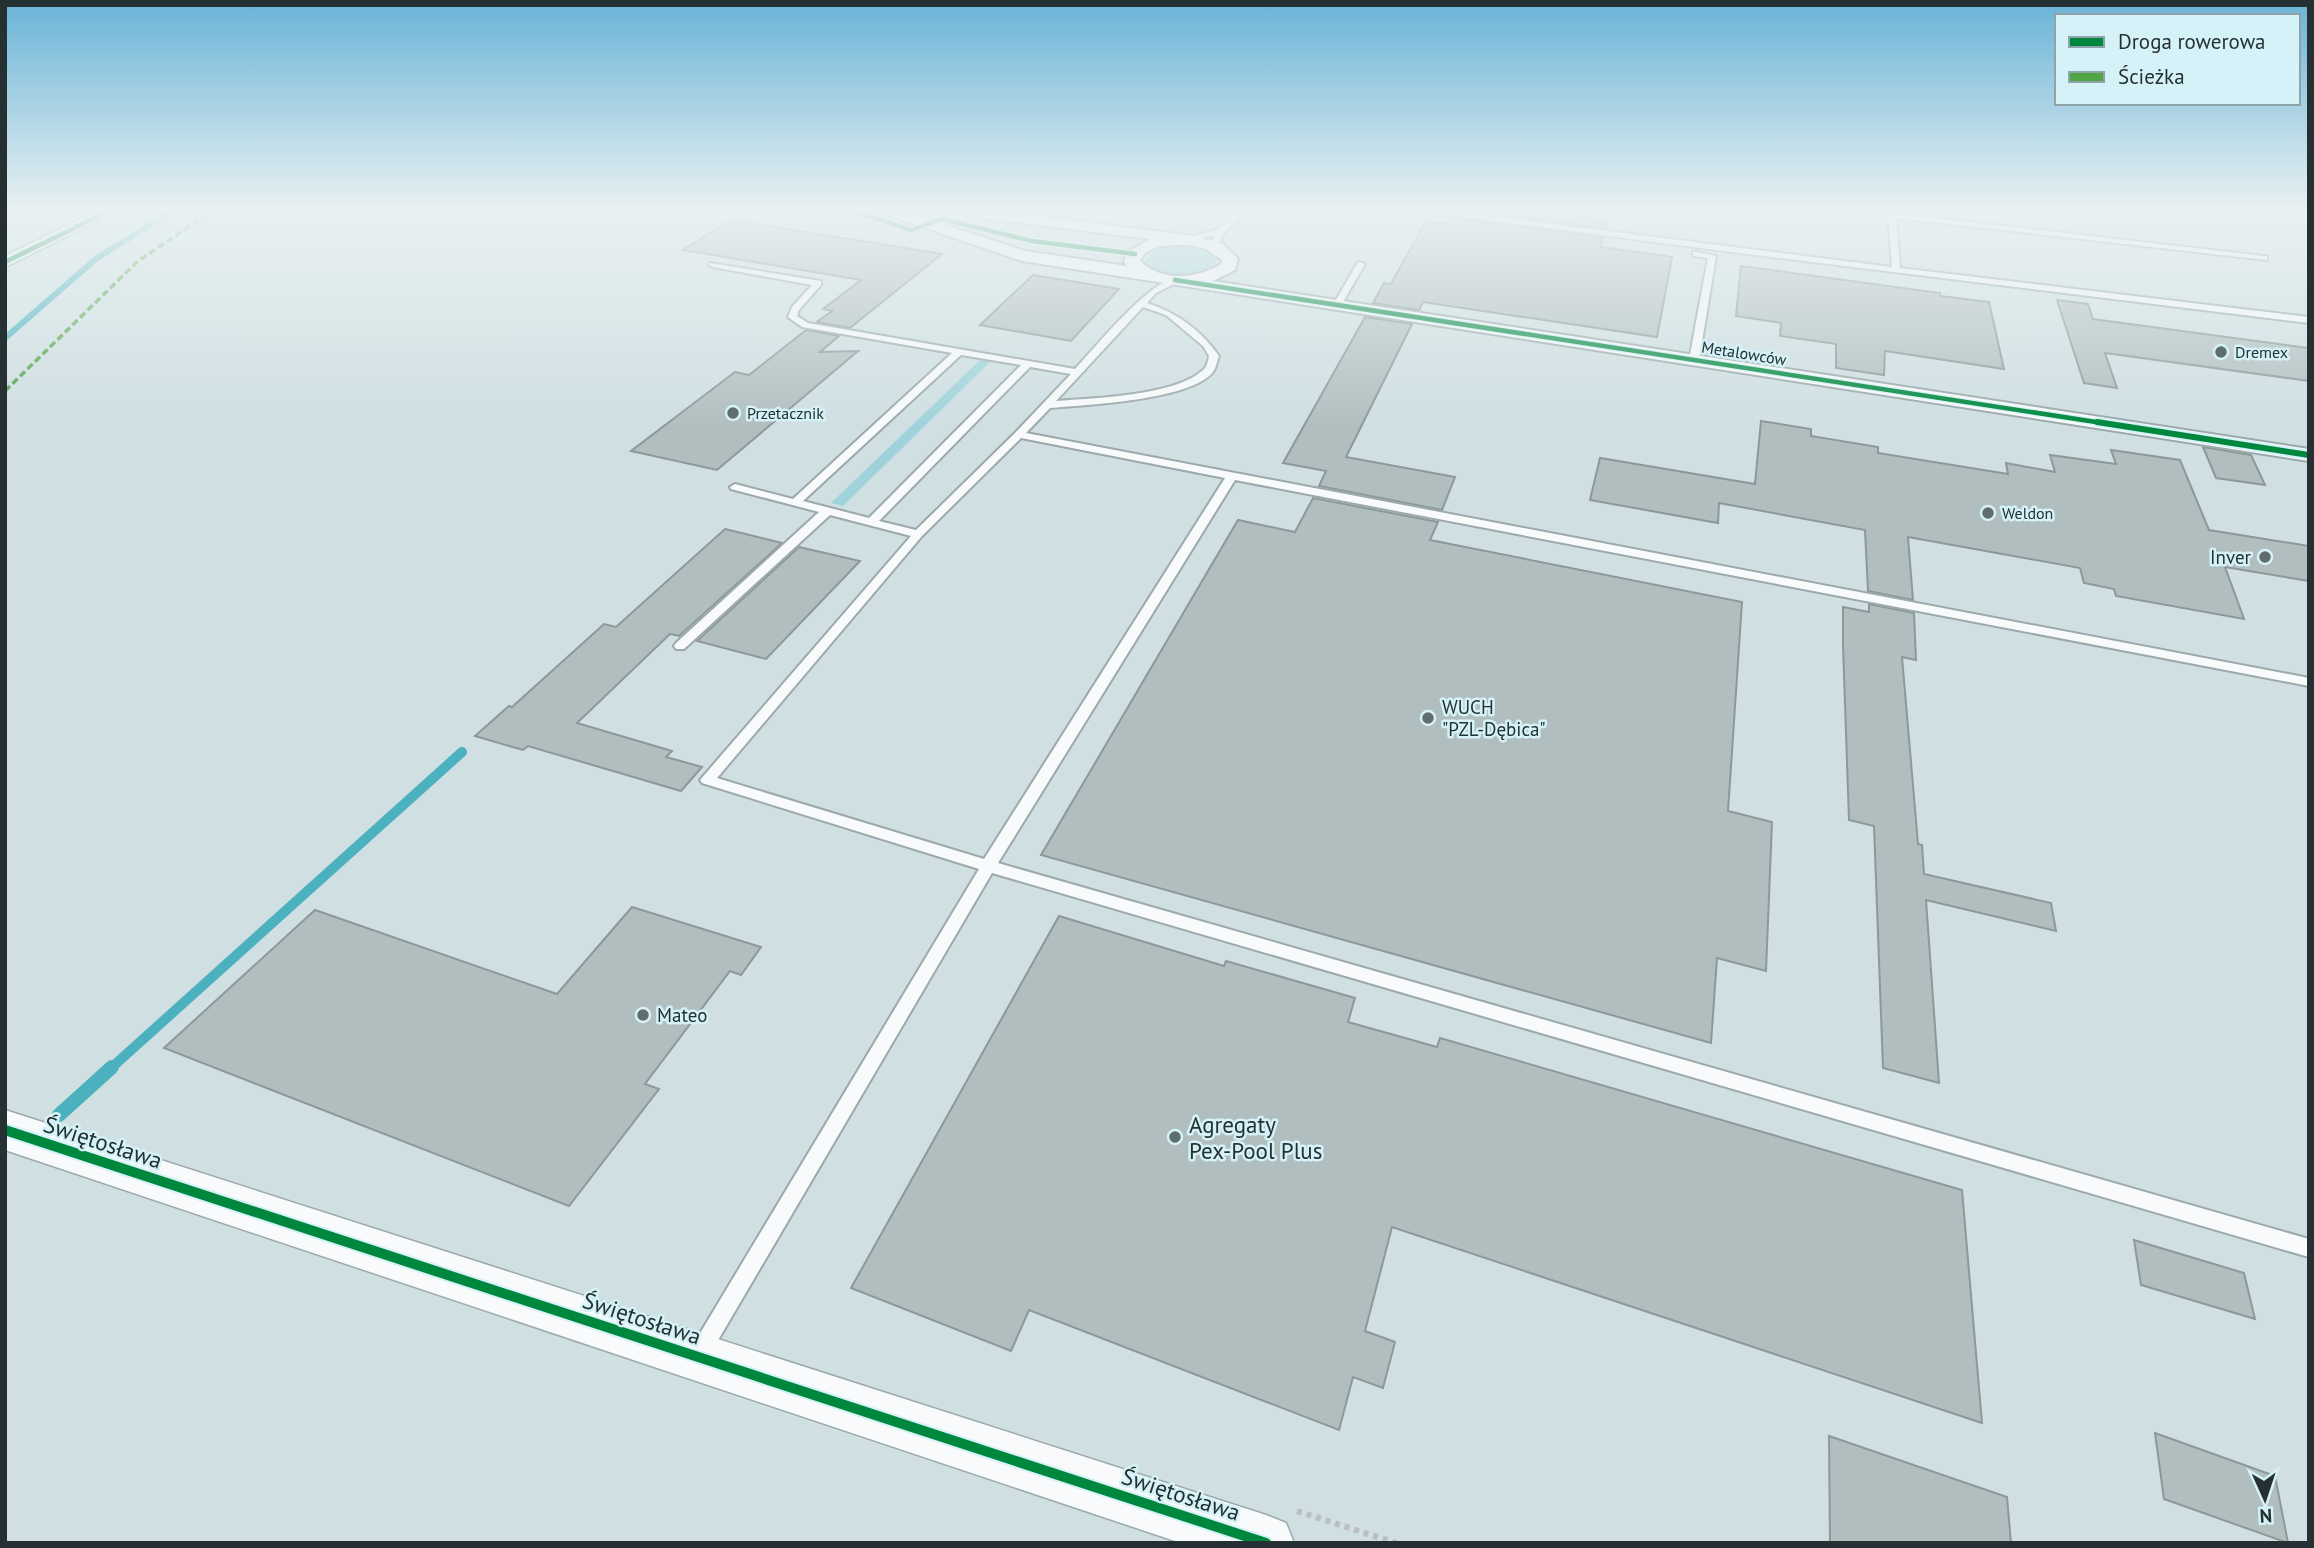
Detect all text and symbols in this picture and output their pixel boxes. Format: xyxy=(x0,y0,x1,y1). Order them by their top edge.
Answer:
legend xyxy=(2055,14,2300,105)
text: Droga rowerowa xyxy=(2118,28,2265,55)
text: Ścieżka xyxy=(2118,63,2185,90)
street label: Metalowców xyxy=(1700,336,1788,370)
place label: Dremex xyxy=(2235,342,2288,362)
marker: Dremex xyxy=(2213,344,2229,360)
place label: Przetacznik xyxy=(747,403,824,423)
marker: Przetacznik xyxy=(725,405,741,421)
place label: Weldon xyxy=(2002,503,2053,523)
marker: Weldon xyxy=(1980,505,1996,521)
place label: Inver xyxy=(2210,545,2252,569)
marker: Inver xyxy=(2257,549,2273,565)
place label: WUCH "PZL-Dębica" xyxy=(1442,695,1546,741)
marker: WUCH "PZL-Dębica" xyxy=(1420,710,1436,726)
place label: Mateo xyxy=(657,1003,707,1027)
marker: Mateo xyxy=(635,1007,651,1023)
street label: Świętosława xyxy=(40,1109,166,1175)
place label: Agregaty Pex-Pool Plus xyxy=(1189,1110,1322,1165)
marker: Agregaty Pex-Pool Plus xyxy=(1167,1129,1183,1145)
street label: Świętosława xyxy=(579,1285,705,1351)
street label: Świętosława xyxy=(1118,1461,1244,1527)
north arrow xyxy=(2230,1464,2300,1534)
text: N xyxy=(2259,1504,2273,1528)

